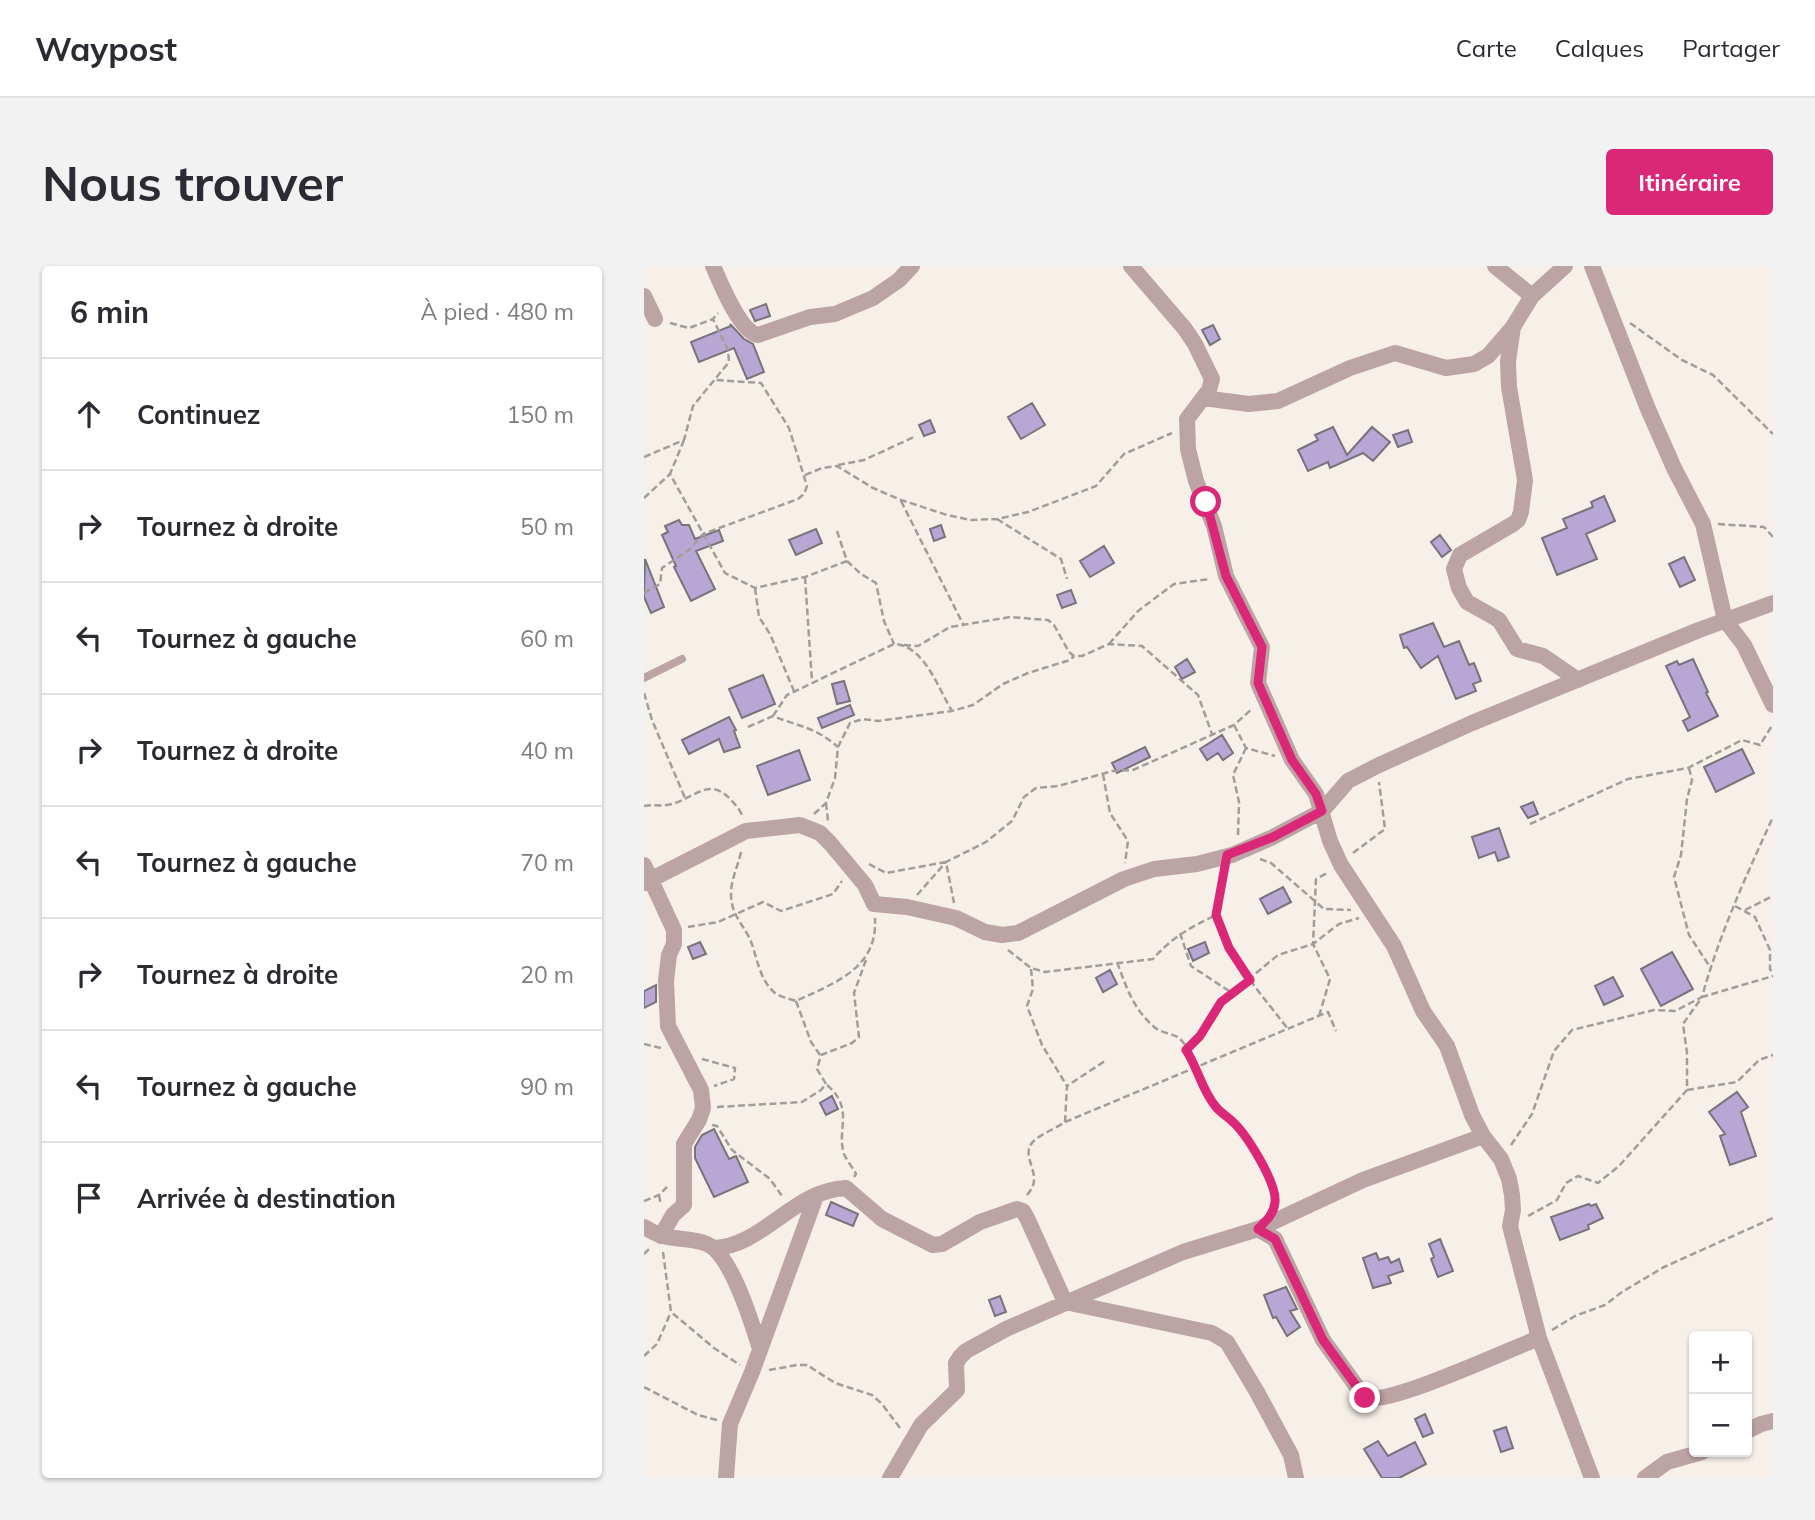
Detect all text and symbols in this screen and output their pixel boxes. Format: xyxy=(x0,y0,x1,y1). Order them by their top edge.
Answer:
text: Waypost xyxy=(35,28,177,69)
text: Carte xyxy=(1456,33,1517,63)
text: Calques xyxy=(1555,33,1644,63)
text: Partager xyxy=(1682,33,1780,63)
button: Itinéraire xyxy=(1606,149,1773,215)
text: Nous trouver xyxy=(42,152,343,213)
text: 6 min xyxy=(70,293,149,331)
text: À pied · 480 m xyxy=(421,297,574,326)
icon: ahead xyxy=(70,395,108,433)
text: Continuez xyxy=(137,398,261,431)
text: 150 m xyxy=(506,400,574,429)
route start xyxy=(1190,486,1221,517)
icon: right xyxy=(70,507,108,545)
text: Tournez à droite xyxy=(137,510,338,543)
text: 50 m xyxy=(520,512,574,541)
icon: left xyxy=(70,619,108,657)
text: Tournez à gauche xyxy=(137,622,357,655)
text: 60 m xyxy=(520,624,574,653)
icon: right xyxy=(70,731,108,769)
text: Tournez à droite xyxy=(137,734,338,767)
text: 40 m xyxy=(520,736,574,765)
icon: left xyxy=(70,843,108,881)
text: Tournez à gauche xyxy=(137,846,357,879)
text: 70 m xyxy=(520,848,574,877)
icon: right xyxy=(70,955,108,993)
text: Tournez à droite xyxy=(137,958,338,991)
text: 20 m xyxy=(520,960,574,989)
icon: left xyxy=(70,1067,108,1105)
text: Tournez à gauche xyxy=(137,1070,357,1103)
text: 90 m xyxy=(520,1072,574,1101)
icon: arrive xyxy=(70,1179,108,1217)
text: Arrivée à destination xyxy=(137,1182,396,1215)
map controls xyxy=(1689,1331,1752,1457)
button: + xyxy=(1689,1331,1752,1394)
route end xyxy=(1349,1382,1380,1413)
button: − xyxy=(1689,1394,1752,1457)

